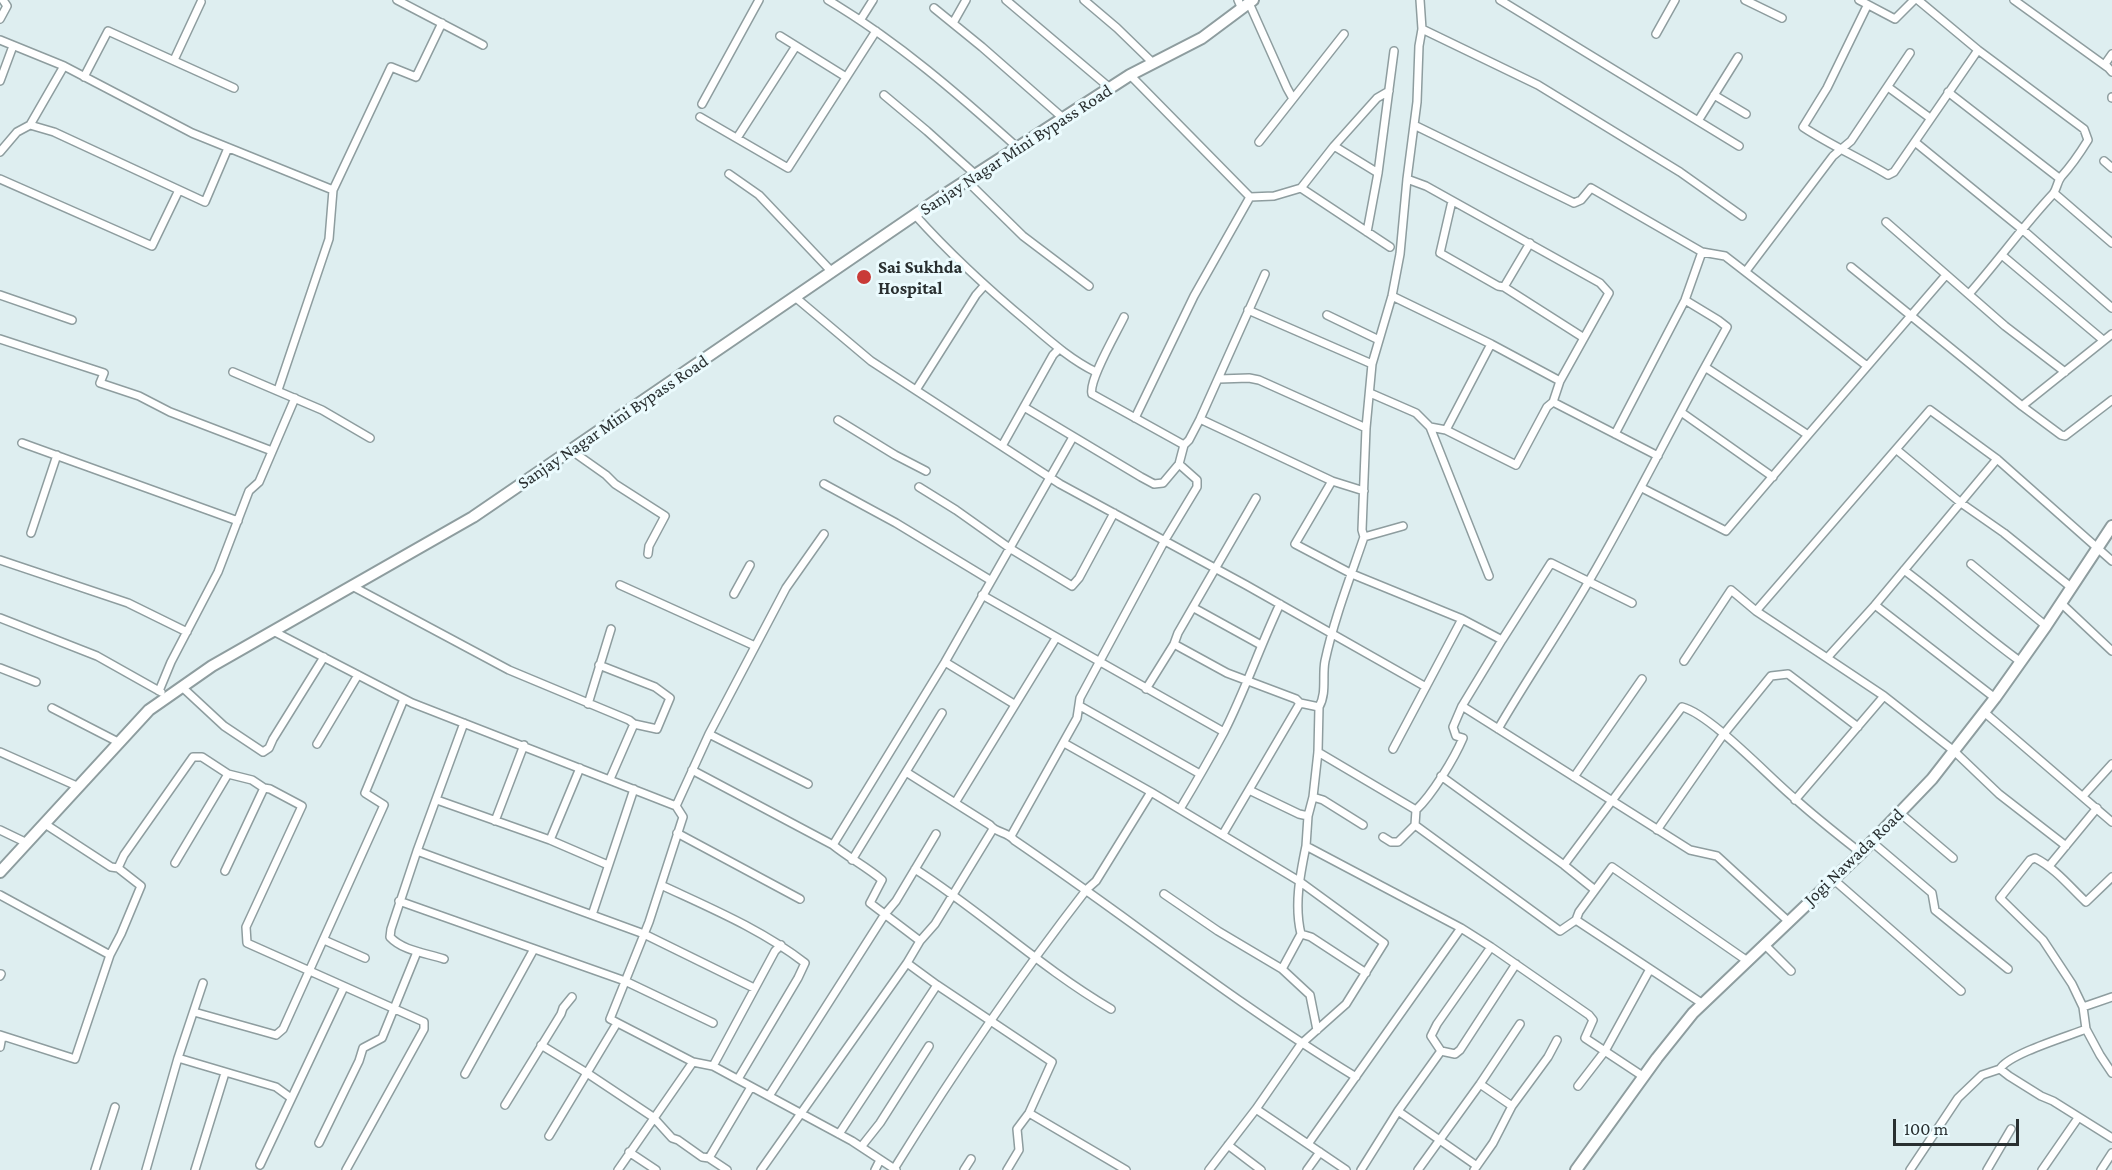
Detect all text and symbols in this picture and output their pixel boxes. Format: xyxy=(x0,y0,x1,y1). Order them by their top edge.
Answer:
street label: Sanjay Nagar Mini Bypass Road xyxy=(916,80,1116,220)
place label: Sai Sukhda Hospital xyxy=(878,256,962,298)
marker: Sai Sukhda Hospital xyxy=(855,268,873,286)
street label: Sanjay Nagar Mini Bypass Road xyxy=(514,350,712,494)
street label: Jogi Nawada Road xyxy=(1800,804,1908,910)
scale bar xyxy=(1896,1107,2022,1145)
text: 100 m xyxy=(1904,1119,1948,1139)

